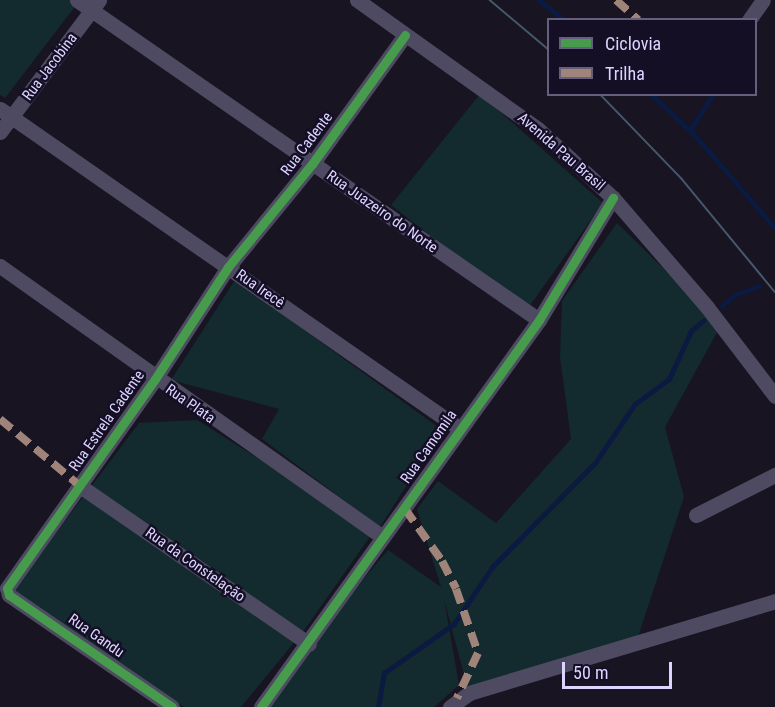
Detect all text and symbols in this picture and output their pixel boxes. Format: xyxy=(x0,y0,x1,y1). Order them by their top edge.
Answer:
legend xyxy=(547,18,757,96)
street label: Rua Jacobina xyxy=(19,30,81,104)
text: Ciclovia xyxy=(605,33,661,54)
text: Trilha xyxy=(605,63,645,84)
street label: Rua Cadente xyxy=(277,109,337,179)
street label: Avenida Pau Brasil xyxy=(514,109,608,195)
street label: Rua Juazeiro do Norte xyxy=(323,167,441,257)
street label: Rua Irecê xyxy=(232,266,288,312)
street label: Rua Estrela Cadente xyxy=(65,367,149,475)
street label: Rua Plata xyxy=(162,380,218,428)
street label: Rua Camomila xyxy=(397,407,461,487)
street label: Rua da Constelação xyxy=(142,524,248,606)
street label: Rua Gandu xyxy=(65,610,127,662)
scale bar xyxy=(565,650,674,688)
text: 50 m xyxy=(573,662,608,683)

